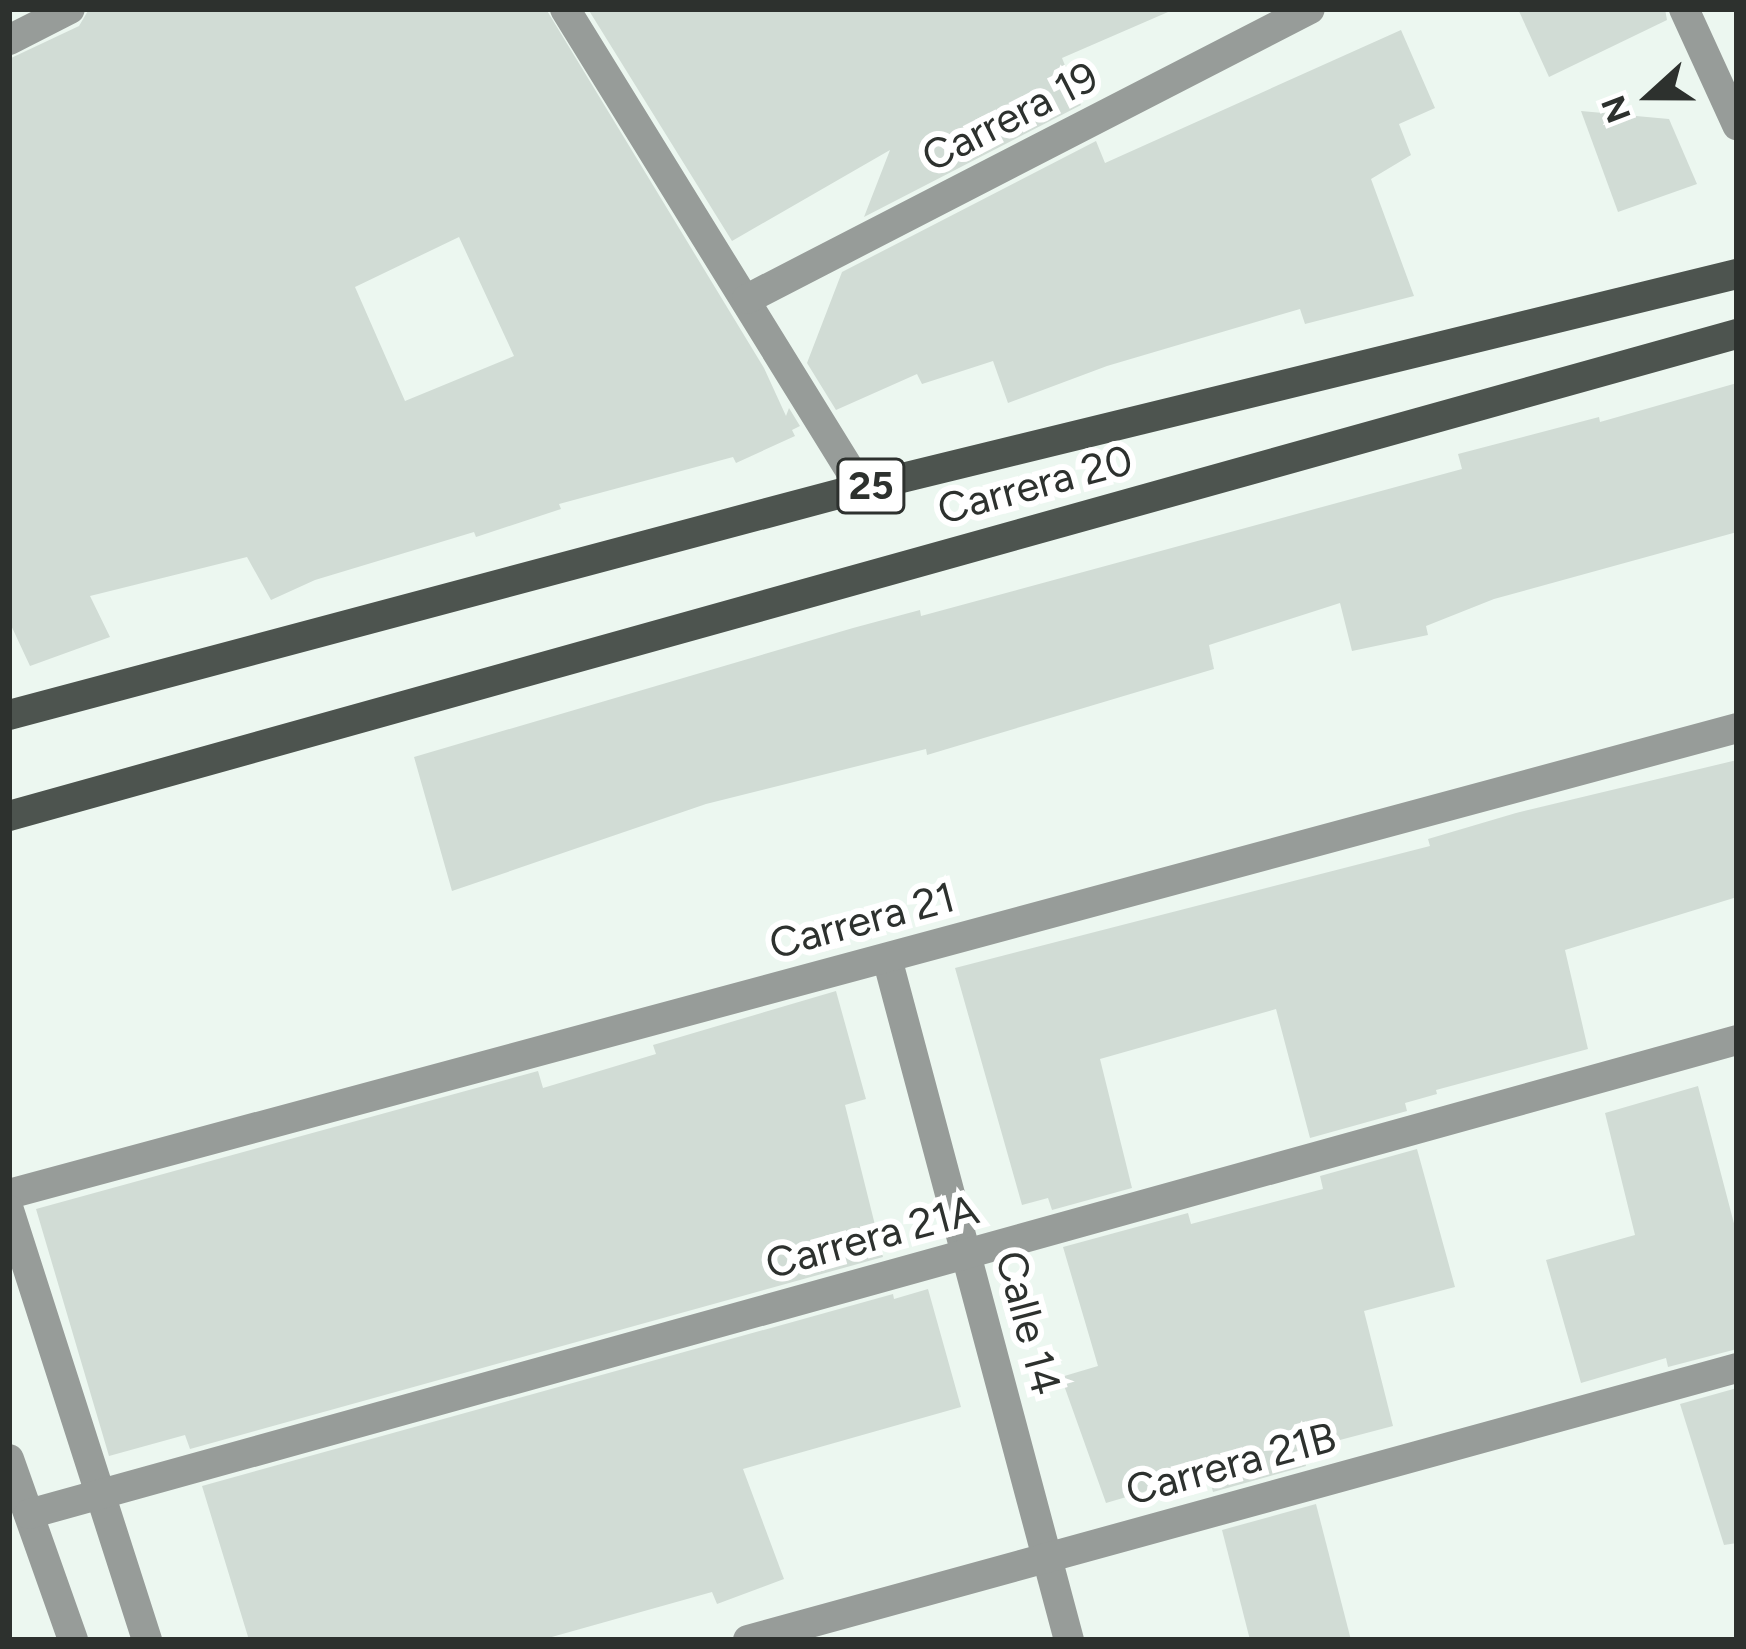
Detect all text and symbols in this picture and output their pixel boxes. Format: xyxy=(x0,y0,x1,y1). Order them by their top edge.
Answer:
north arrow xyxy=(1590,36,1710,156)
street label: Carrera 19 xyxy=(914,51,1106,183)
text: N xyxy=(1593,90,1639,128)
street label: Carrera 20 xyxy=(932,435,1138,535)
road number: 25 xyxy=(835,453,907,519)
street label: Carrera 21 xyxy=(764,872,960,970)
street label: Carrera 21A xyxy=(760,1184,984,1290)
street label: Calle 14 xyxy=(985,1246,1071,1400)
street label: Carrera 21B xyxy=(1120,1412,1342,1516)

